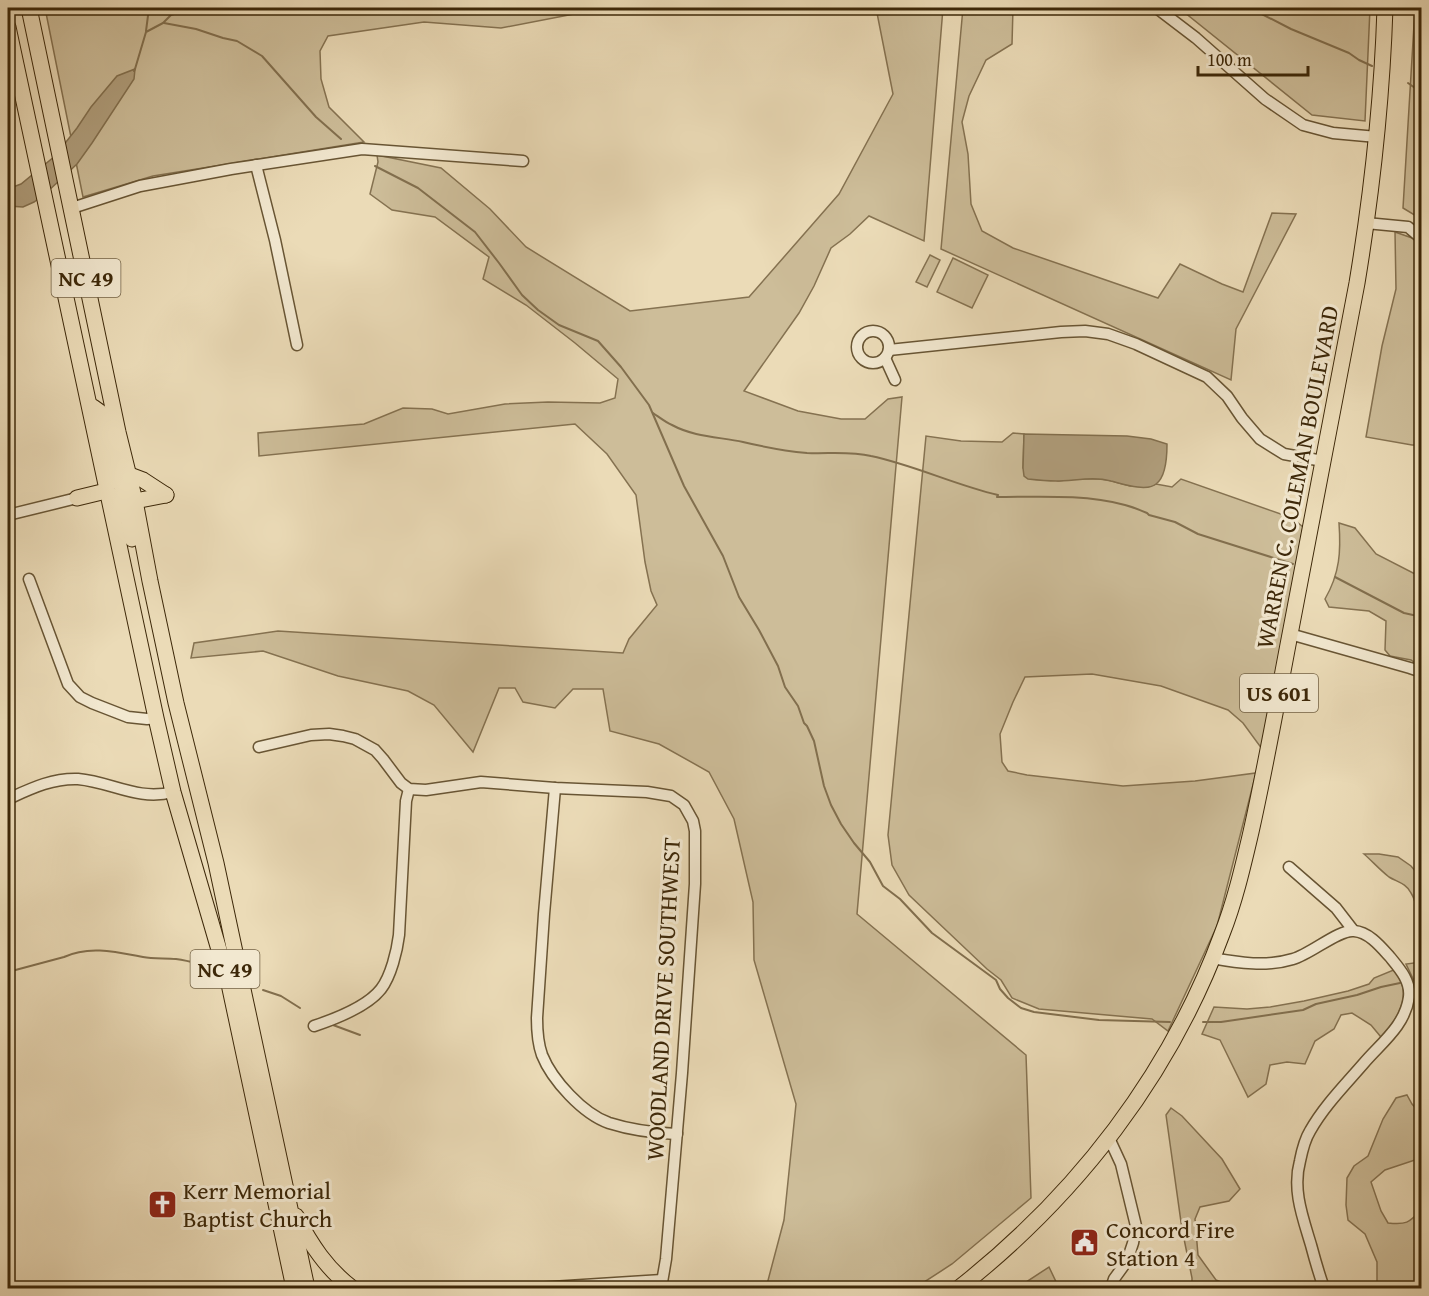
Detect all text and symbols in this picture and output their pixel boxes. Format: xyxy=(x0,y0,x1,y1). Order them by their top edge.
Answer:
scale bar xyxy=(1198,39,1308,77)
text: 100 m xyxy=(1207,46,1252,73)
road number: NC 49 xyxy=(52,259,121,297)
street label: WARREN C. COLEMAN BOULEVARD xyxy=(1247,302,1347,652)
road number: US 601 xyxy=(1240,674,1318,712)
street label: WOODLAND DRIVE SOUTHWEST xyxy=(637,837,689,1161)
road number: NC 49 xyxy=(190,950,260,988)
place label: Kerr Memorial Baptist Church xyxy=(183,1173,333,1236)
church icon: Kerr Memorial Baptist Church xyxy=(146,1188,178,1220)
place label: Concord Fire Station 4 xyxy=(1106,1212,1235,1275)
public building icon: Concord Fire Station 4 xyxy=(1069,1227,1101,1259)

